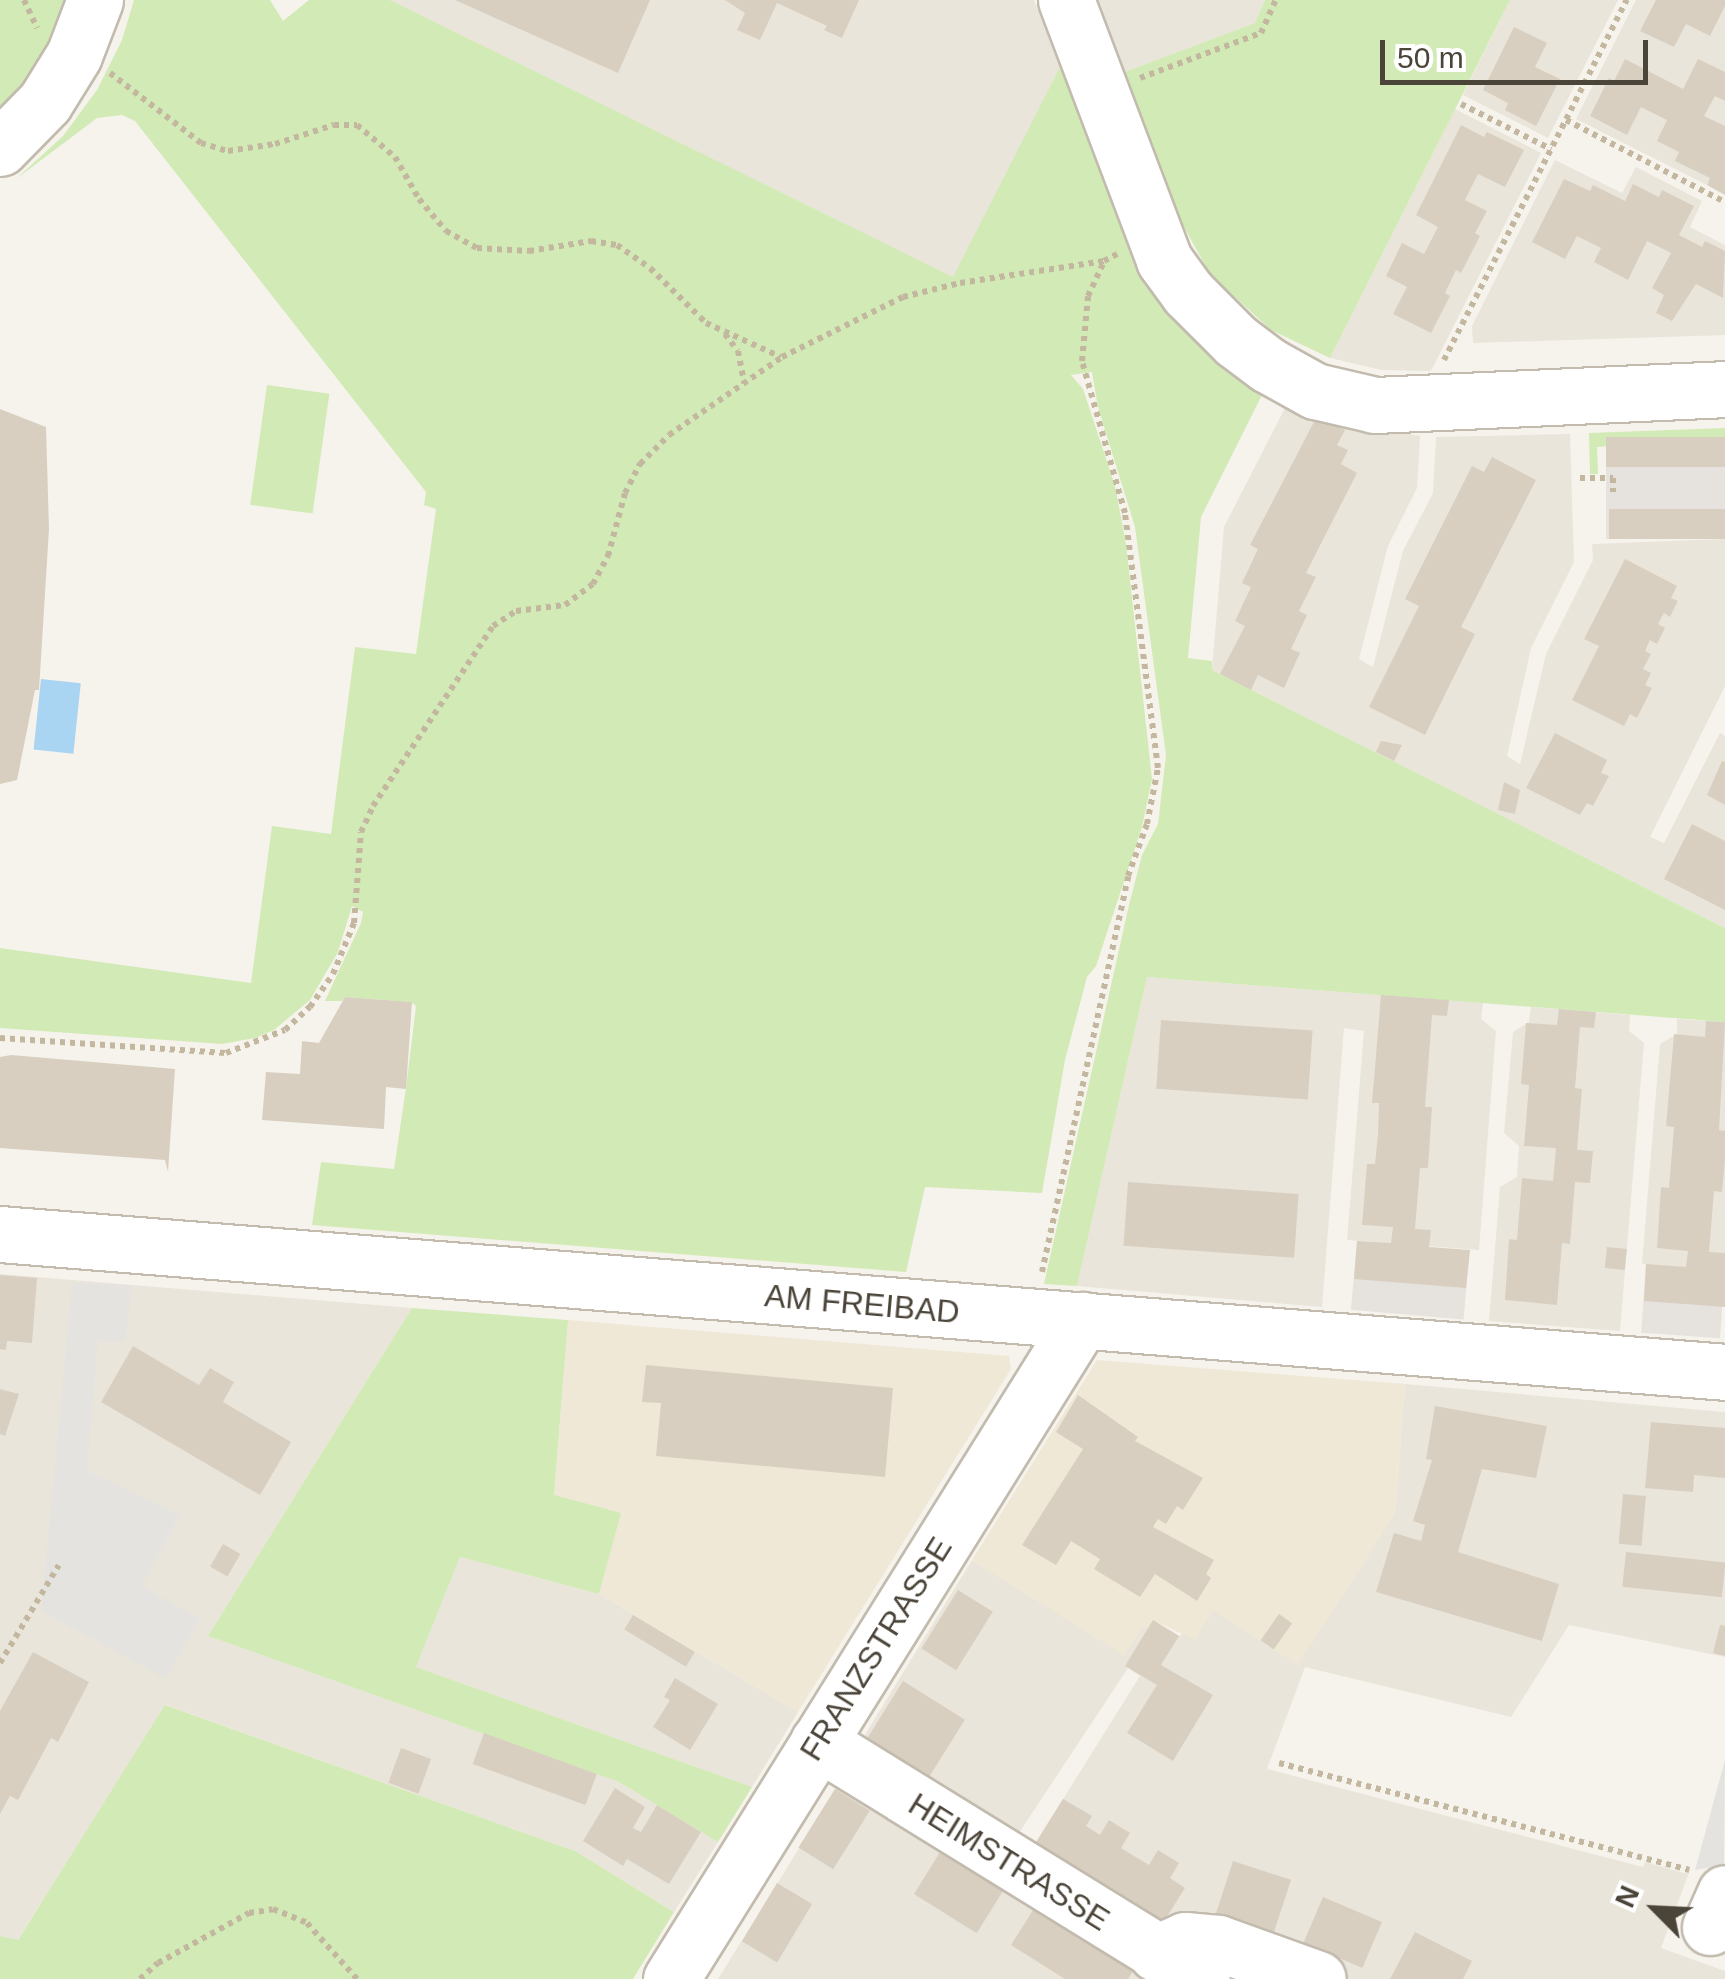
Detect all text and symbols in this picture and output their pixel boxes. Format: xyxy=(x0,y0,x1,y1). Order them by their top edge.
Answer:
scale bar xyxy=(1385,20,1652,82)
text: 50 m xyxy=(1397,41,1464,74)
street label: AM FREIBAD xyxy=(763,1276,961,1332)
street label: FRANZSTRASSE xyxy=(792,1530,960,1768)
street label: HEIMSTRASSE xyxy=(902,1785,1116,1939)
north arrow xyxy=(1605,1859,1705,1959)
text: N xyxy=(1609,1881,1645,1912)

